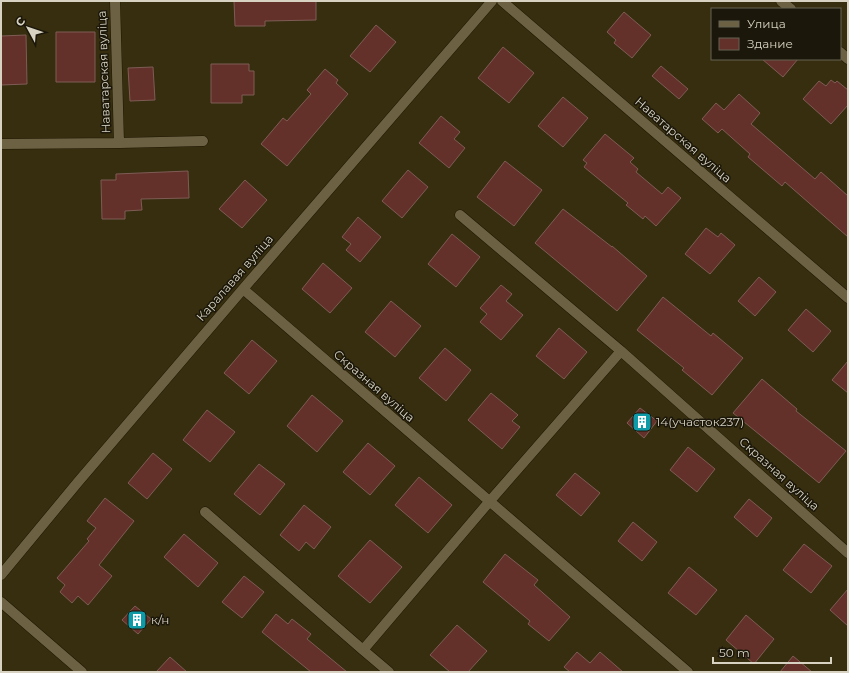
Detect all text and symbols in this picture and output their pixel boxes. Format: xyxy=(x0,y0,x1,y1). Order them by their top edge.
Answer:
north arrow xyxy=(8,8,48,48)
legend xyxy=(711,8,841,60)
street label: Наватарская вуліца xyxy=(94,10,113,134)
text: С xyxy=(12,14,28,29)
text: Улица xyxy=(747,16,786,31)
text: Здание xyxy=(747,36,793,51)
street label: Наватарская вуліца xyxy=(632,94,735,186)
street label: Каралавая вуліца xyxy=(193,231,276,324)
street label: Скразная вуліца xyxy=(331,346,418,425)
building icon: 14(участок237) xyxy=(631,411,653,433)
place label: 14(участок237) xyxy=(656,414,744,429)
street label: Скразная вуліца xyxy=(736,434,822,513)
building icon: к/н xyxy=(126,609,148,631)
place label: к/н xyxy=(151,612,169,627)
scale bar xyxy=(713,639,831,665)
text: 50 m xyxy=(719,645,750,660)

